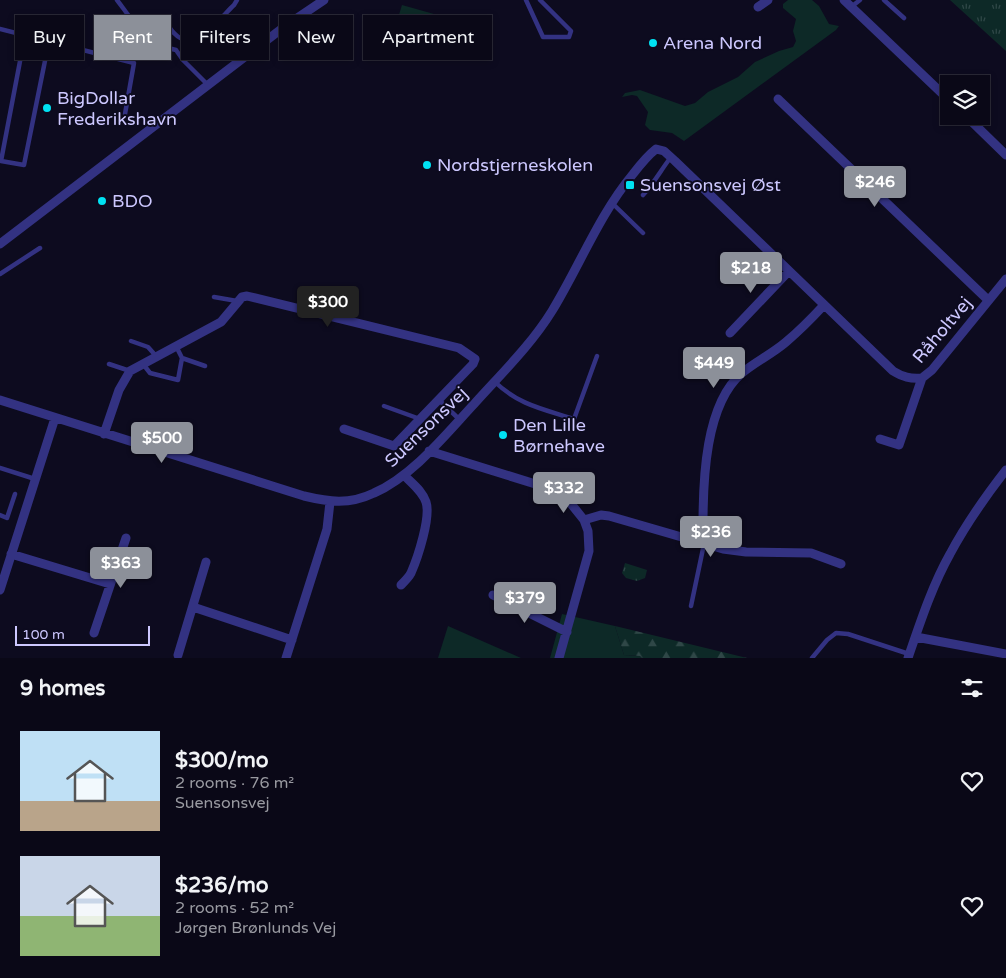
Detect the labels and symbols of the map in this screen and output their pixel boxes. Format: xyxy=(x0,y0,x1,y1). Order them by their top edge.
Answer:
place label: Arena Nord xyxy=(663,32,762,54)
marker: Arena Nord xyxy=(647,37,659,49)
place label: BigDollar Frederikshavn xyxy=(57,87,177,130)
marker: BigDollar Frederikshavn xyxy=(41,102,53,114)
place label: Nordstjerneskolen xyxy=(437,154,593,176)
marker: Nordstjerneskolen xyxy=(421,159,433,171)
pin: $246 xyxy=(845,166,905,208)
place label: Suensonsvej Øst xyxy=(640,174,781,196)
marker: Suensonsvej Øst xyxy=(624,179,636,191)
place label: BDO xyxy=(112,190,153,212)
marker: BDO xyxy=(96,195,108,207)
pin: $218 xyxy=(721,252,781,294)
pin: $300 xyxy=(298,286,358,328)
street label: Råholtvej xyxy=(908,292,976,368)
pin: $449 xyxy=(684,346,744,389)
street label: Suensonsvej xyxy=(380,382,472,472)
place label: Den Lille Børnehave xyxy=(513,414,605,457)
pin: $500 xyxy=(132,422,192,464)
marker: Den Lille Børnehave xyxy=(497,429,509,441)
pin: $332 xyxy=(534,472,594,514)
pin: $236 xyxy=(681,516,741,558)
pin: $363 xyxy=(91,546,151,589)
pin: $379 xyxy=(495,582,555,624)
scale bar xyxy=(15,623,150,646)

